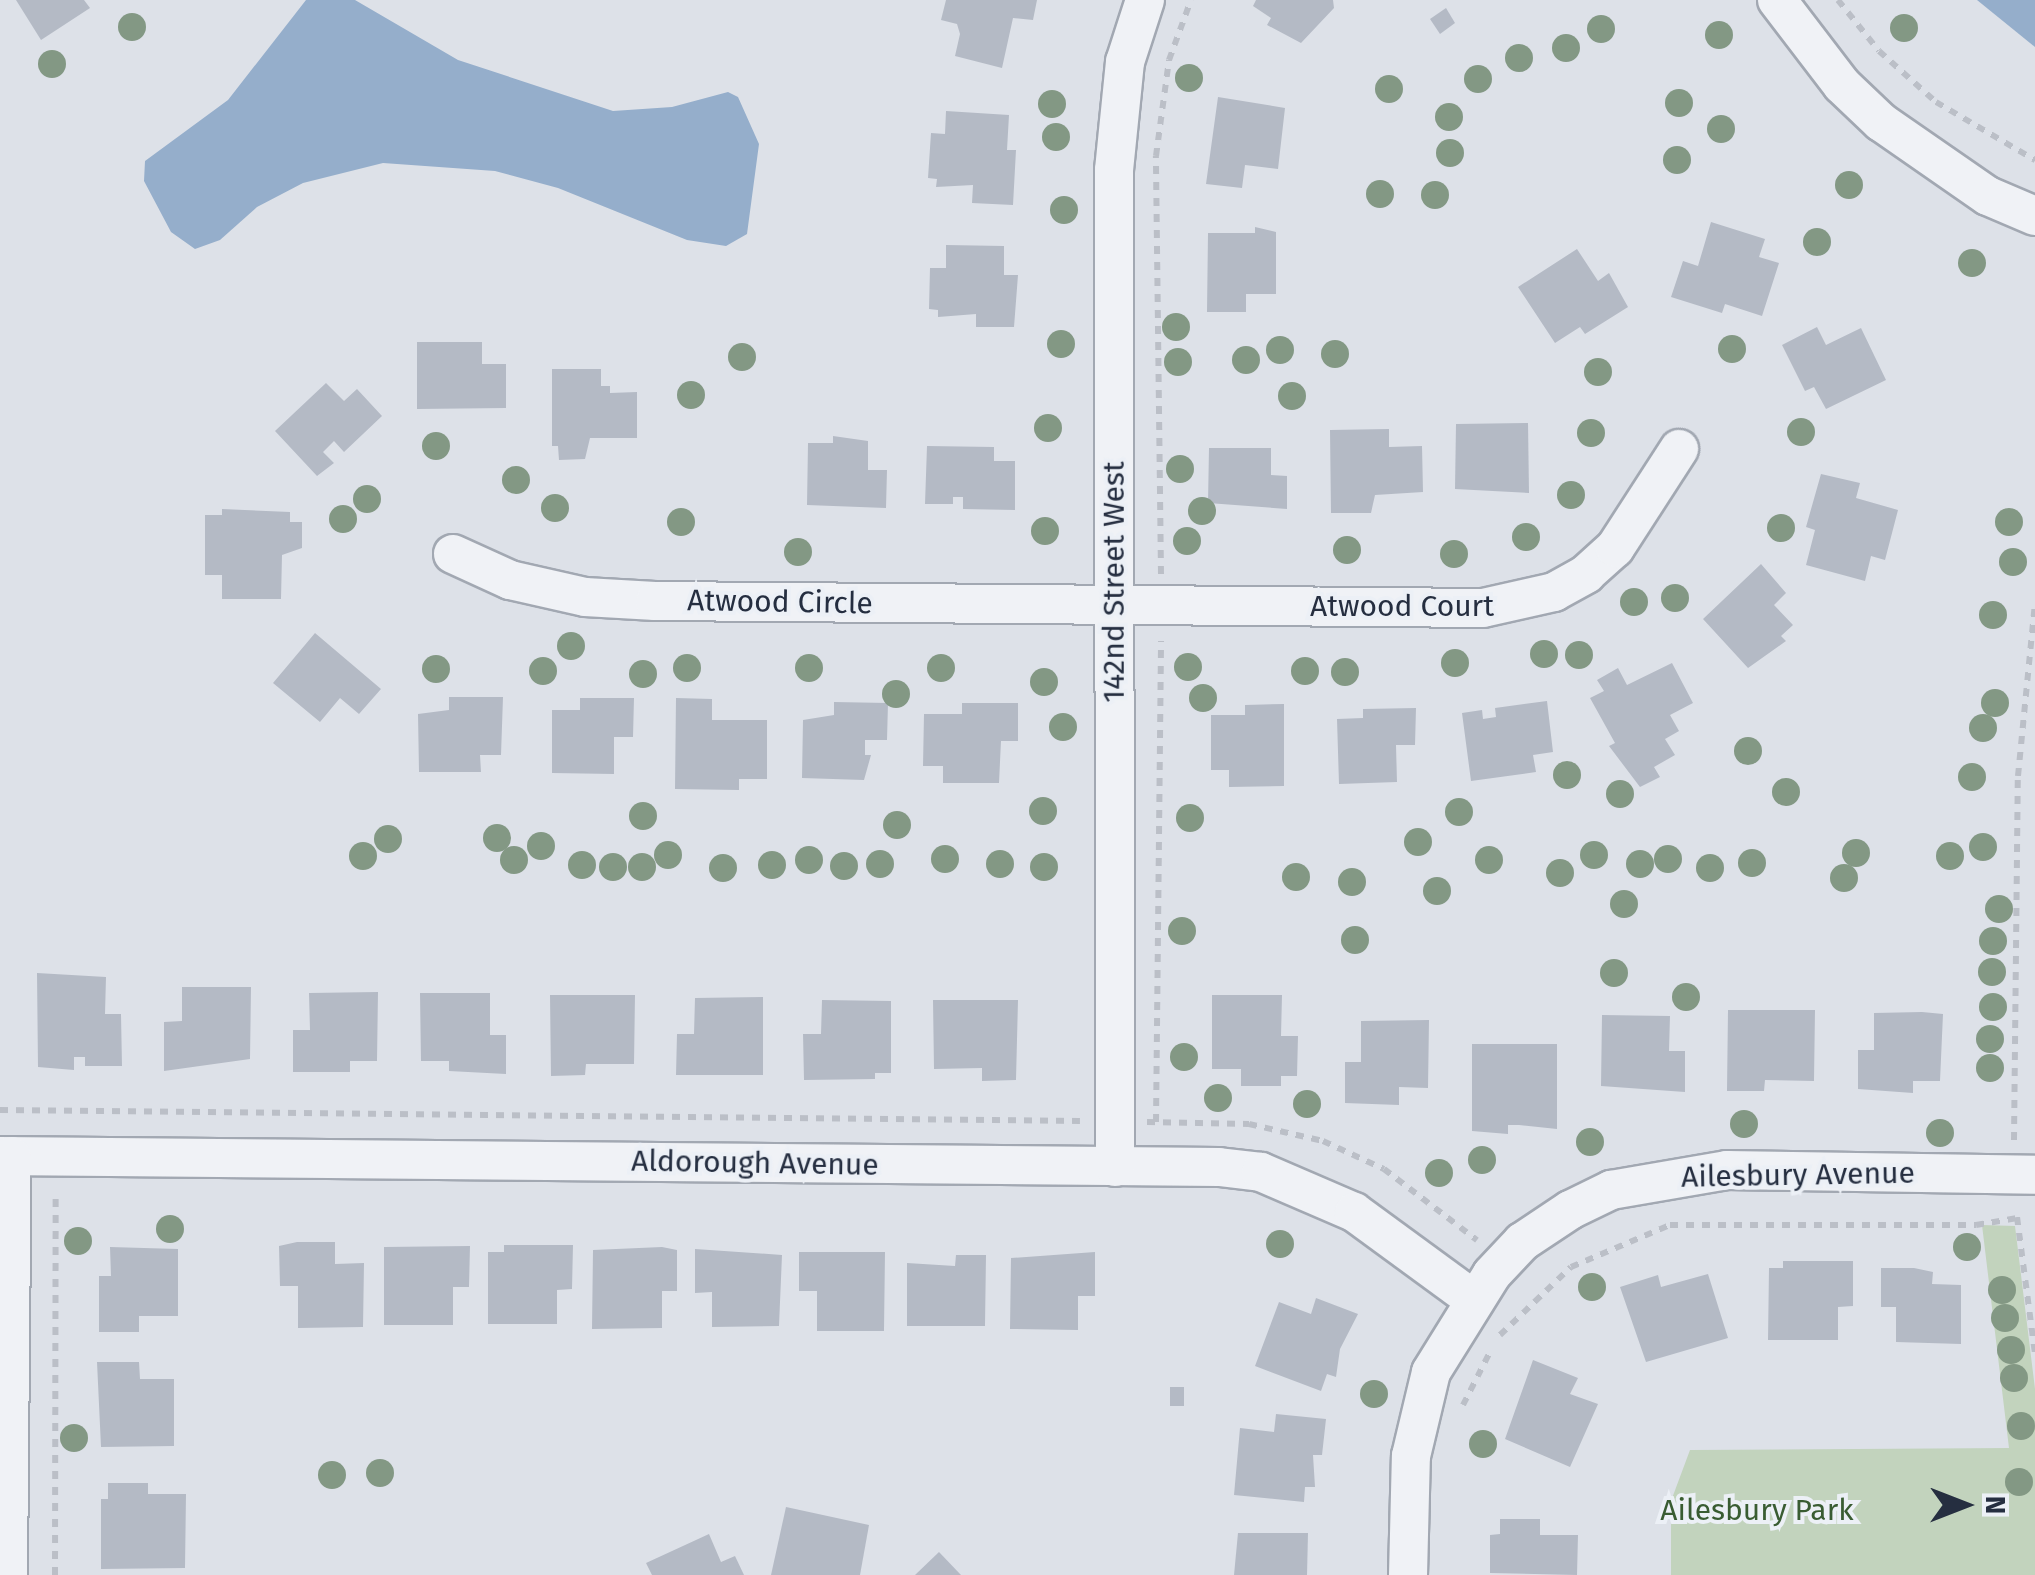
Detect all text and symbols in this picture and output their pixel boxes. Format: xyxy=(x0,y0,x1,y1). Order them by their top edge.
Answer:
street label: 142nd Street West xyxy=(1096,461,1132,703)
street label: Atwood Circle xyxy=(687,582,873,622)
street label: Atwood Court xyxy=(1310,588,1494,624)
street label: Aldorough Avenue xyxy=(631,1143,879,1183)
street label: Ailesbury Avenue xyxy=(1681,1155,1915,1195)
north arrow xyxy=(1915,1455,2015,1555)
park label: Ailesbury Park xyxy=(1660,1492,1854,1528)
text: N xyxy=(1979,1496,2012,1514)

